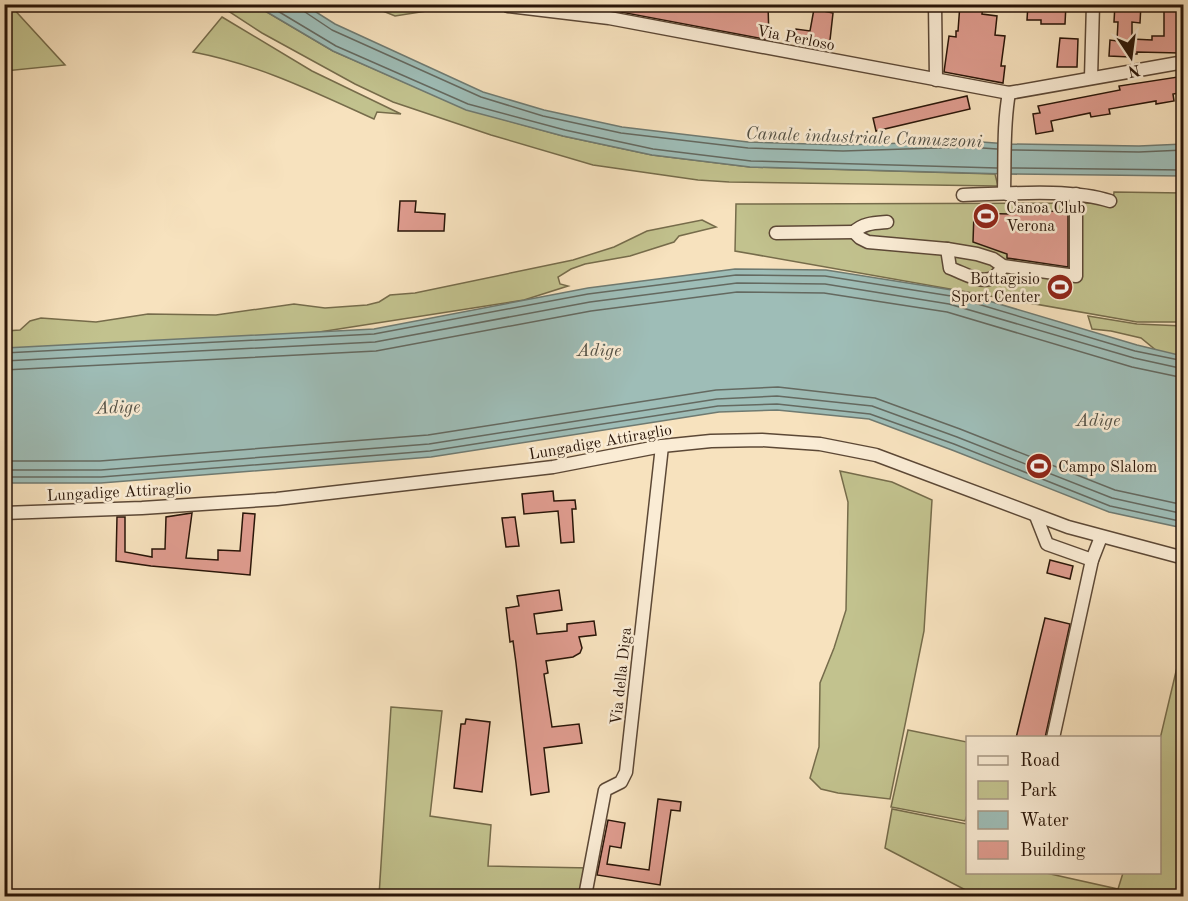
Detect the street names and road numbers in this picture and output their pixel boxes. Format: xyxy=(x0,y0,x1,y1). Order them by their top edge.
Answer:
street label: Via Perloso xyxy=(755,24,836,54)
street label: Lungadige Attiraglio xyxy=(528,422,673,463)
street label: Lungadige Attiraglio xyxy=(46,481,192,505)
street label: Via della Diga xyxy=(609,626,635,726)

